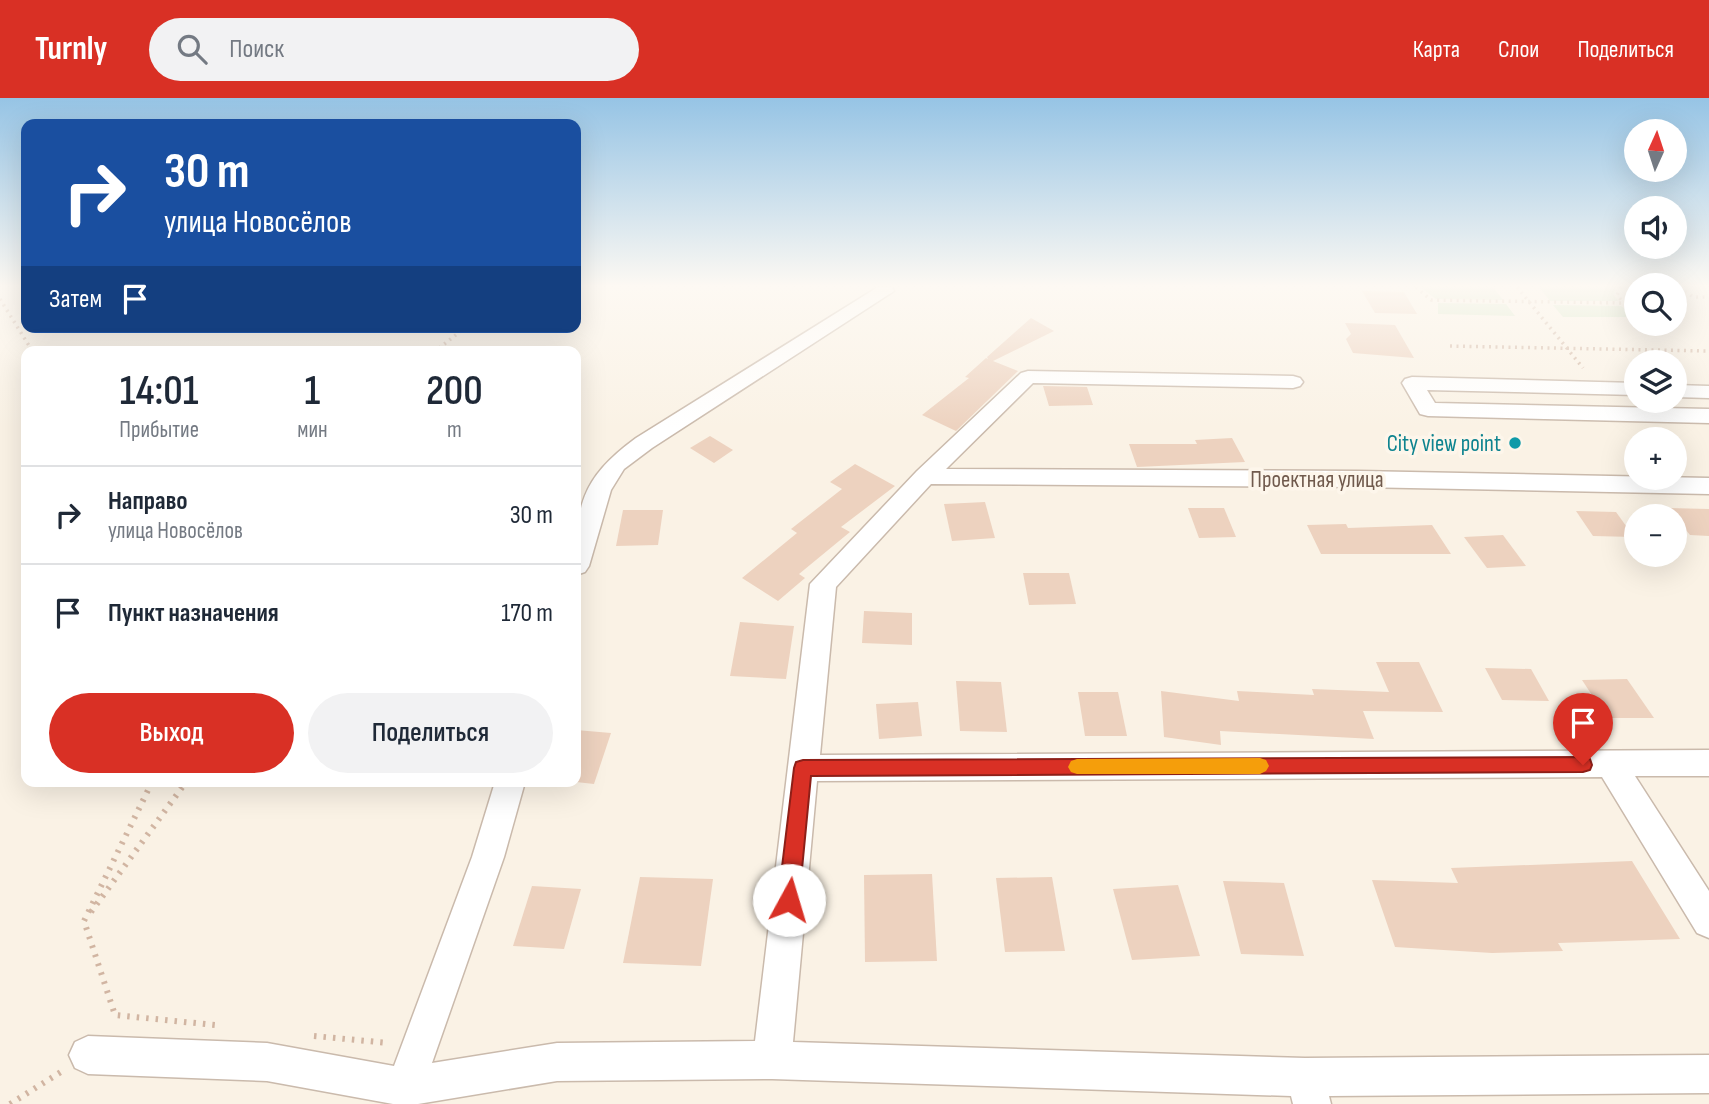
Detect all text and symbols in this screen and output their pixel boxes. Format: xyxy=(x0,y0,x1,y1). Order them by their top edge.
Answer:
search box xyxy=(149,18,639,81)
text: Turnly xyxy=(35,29,107,69)
icon: search xyxy=(173,30,211,68)
text: Поиск xyxy=(229,34,284,65)
text: Карта xyxy=(1413,35,1460,64)
text: Слои xyxy=(1498,35,1539,64)
text: Поделиться xyxy=(1577,35,1674,64)
north arrow xyxy=(1624,119,1687,182)
map controls xyxy=(1624,119,1687,567)
text: 30 m xyxy=(164,143,249,202)
icon: right xyxy=(49,147,140,238)
button: sound xyxy=(1624,196,1687,259)
text: улица Новосёлов xyxy=(164,203,351,242)
button: search xyxy=(1624,273,1687,336)
icon: arrive xyxy=(116,280,154,318)
text: Затем xyxy=(49,284,102,315)
button: layers xyxy=(1624,350,1687,413)
text: 14:01 xyxy=(120,366,198,417)
text: 1 xyxy=(305,366,320,417)
text: 200 xyxy=(426,366,483,417)
text: Прибытие xyxy=(119,416,199,444)
text: мин xyxy=(297,416,328,444)
text: m xyxy=(447,416,462,444)
button: + xyxy=(1624,427,1687,490)
place label: City view point xyxy=(1387,430,1501,458)
marker: City view point xyxy=(1507,435,1523,451)
street label: Проектная улица xyxy=(1250,466,1384,494)
text: Направо xyxy=(108,486,187,517)
icon: right xyxy=(49,496,87,534)
text: 30 m xyxy=(510,500,553,531)
button: − xyxy=(1624,504,1687,567)
text: улица Новосёлов xyxy=(108,517,243,545)
icon: arrive xyxy=(49,594,87,632)
text: Пункт назначения xyxy=(108,598,279,629)
text: 170 m xyxy=(501,598,553,629)
button: Выход xyxy=(49,693,294,773)
button: Поделиться xyxy=(308,693,553,773)
pin xyxy=(1553,693,1613,765)
icon: arrive xyxy=(1564,704,1602,742)
position arrow xyxy=(752,863,826,937)

